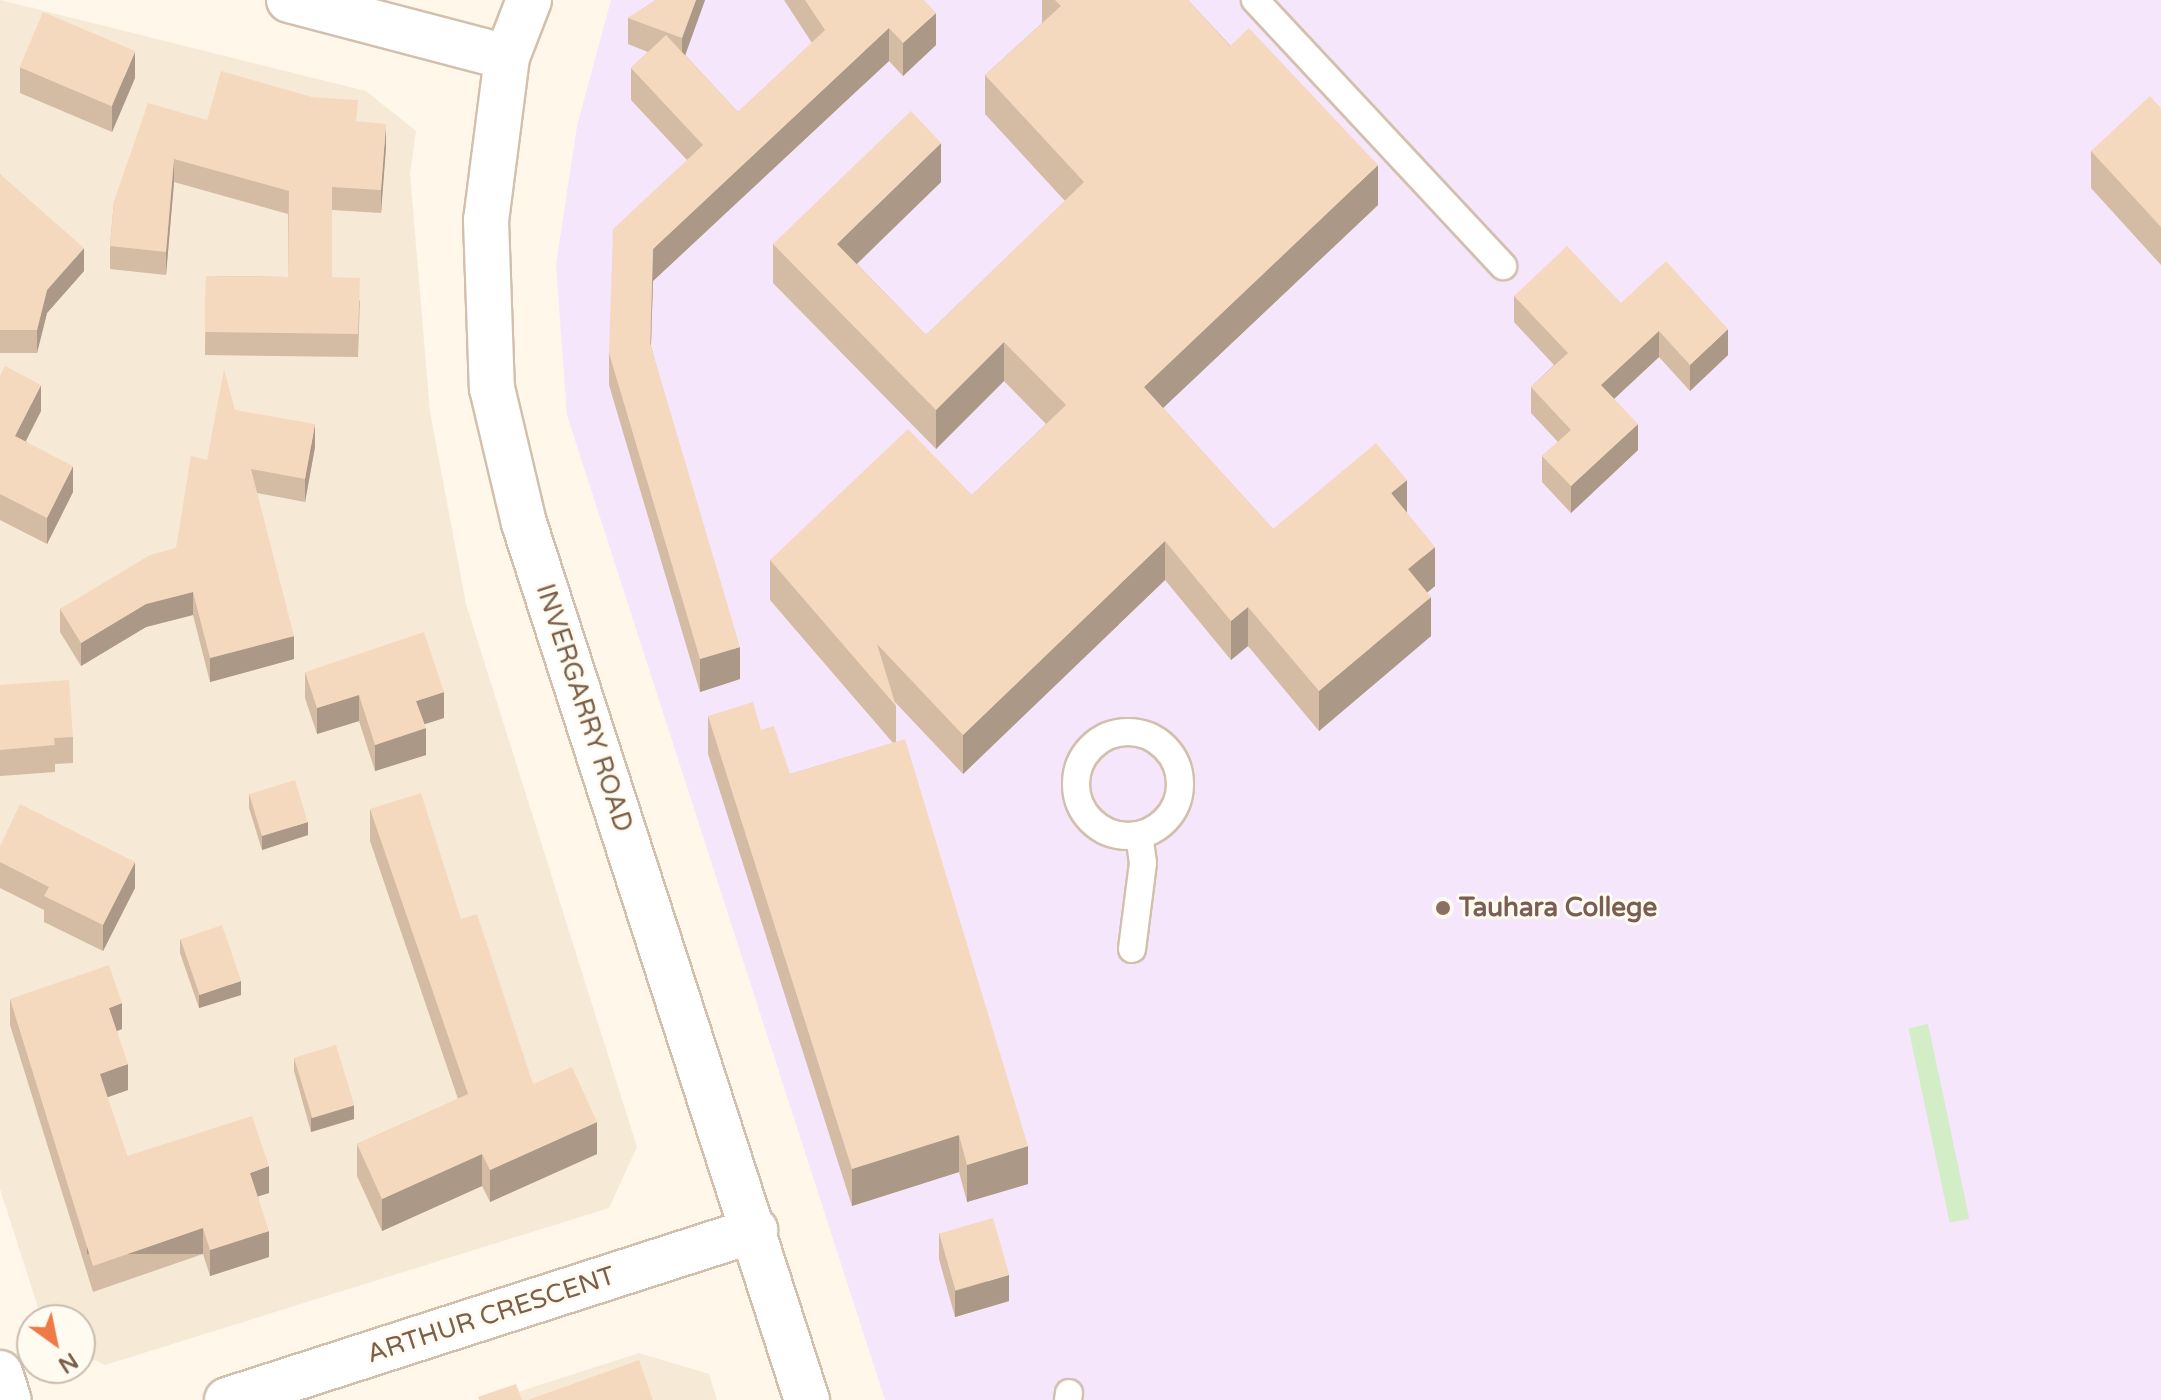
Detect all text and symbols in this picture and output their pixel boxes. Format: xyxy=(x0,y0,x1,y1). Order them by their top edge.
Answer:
street label: INVERGARRY ROAD xyxy=(529,580,639,836)
place label: Tauhara College xyxy=(1459,892,1657,924)
marker: Tauhara College xyxy=(1434,899,1452,917)
street label: ARTHUR CRESCENT xyxy=(363,1260,619,1370)
north arrow xyxy=(16,1304,96,1384)
text: N xyxy=(53,1347,82,1378)

